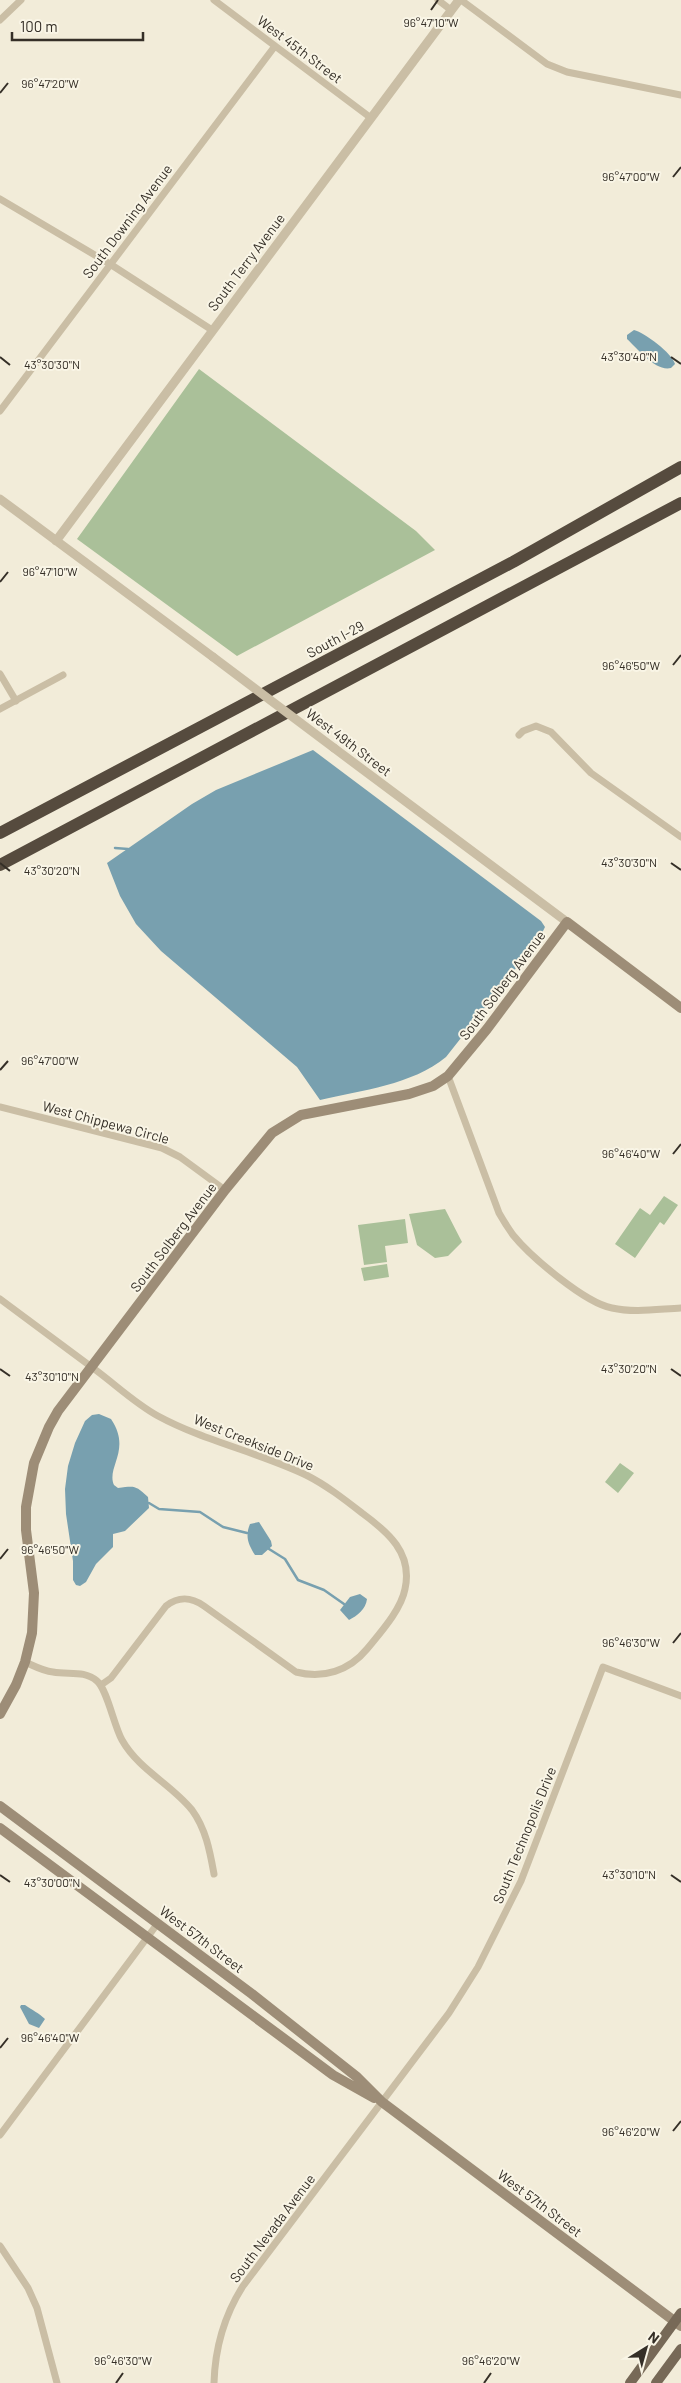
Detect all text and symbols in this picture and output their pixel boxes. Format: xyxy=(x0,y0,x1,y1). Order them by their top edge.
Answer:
scale bar xyxy=(12,10,144,42)
street label: West 45th Street xyxy=(254,11,346,87)
text: 96°47'10"W xyxy=(403,15,459,29)
text: 100 m xyxy=(20,17,58,35)
text: 96°47'20"W xyxy=(21,76,79,90)
street label: South Downing Avenue xyxy=(79,161,175,281)
text: 96°47'00"W xyxy=(602,169,660,183)
street label: South Terry Avenue xyxy=(204,210,288,314)
text: 43°30'40"N xyxy=(601,349,657,363)
text: 43°30'30"N xyxy=(24,357,80,371)
text: 96°47'10"W xyxy=(22,564,78,578)
street label: South I-29 xyxy=(303,617,367,661)
text: 96°46'50"W xyxy=(602,658,660,672)
street label: West 49th Street xyxy=(303,704,395,780)
text: 43°30'30"N xyxy=(601,855,657,869)
text: 43°30'20"N xyxy=(24,863,80,877)
street label: South Solberg Avenue xyxy=(455,927,549,1043)
text: 96°47'00"W xyxy=(21,1053,79,1067)
street label: West Chippewa Circle xyxy=(41,1097,171,1147)
text: 96°46'40"W xyxy=(602,1146,661,1160)
street label: South Solberg Avenue xyxy=(126,1179,220,1295)
text: 43°30'20"N xyxy=(601,1361,657,1375)
text: 43°30'10"N xyxy=(25,1369,79,1383)
street label: West Creekside Drive xyxy=(191,1410,317,1474)
text: 96°46'50"W xyxy=(21,1542,79,1556)
text: 96°46'30"W xyxy=(602,1635,660,1649)
street label: South Technopolis Drive xyxy=(489,1764,559,1906)
text: 43°30'10"N xyxy=(602,1867,656,1881)
text: 43°30'00"N xyxy=(24,1875,80,1889)
street label: West 57th Street xyxy=(157,1902,247,1976)
text: 96°46'40"W xyxy=(21,2030,80,2044)
text: 96°46'20"W xyxy=(602,2124,661,2138)
street label: West 57th Street xyxy=(495,2166,585,2240)
street label: South Nevada Avenue xyxy=(226,2170,318,2286)
north arrow xyxy=(621,2323,671,2373)
text: N xyxy=(645,2328,663,2347)
text: 96°46'30"W xyxy=(94,2353,152,2367)
text: 96°46'20"W xyxy=(462,2353,521,2367)

